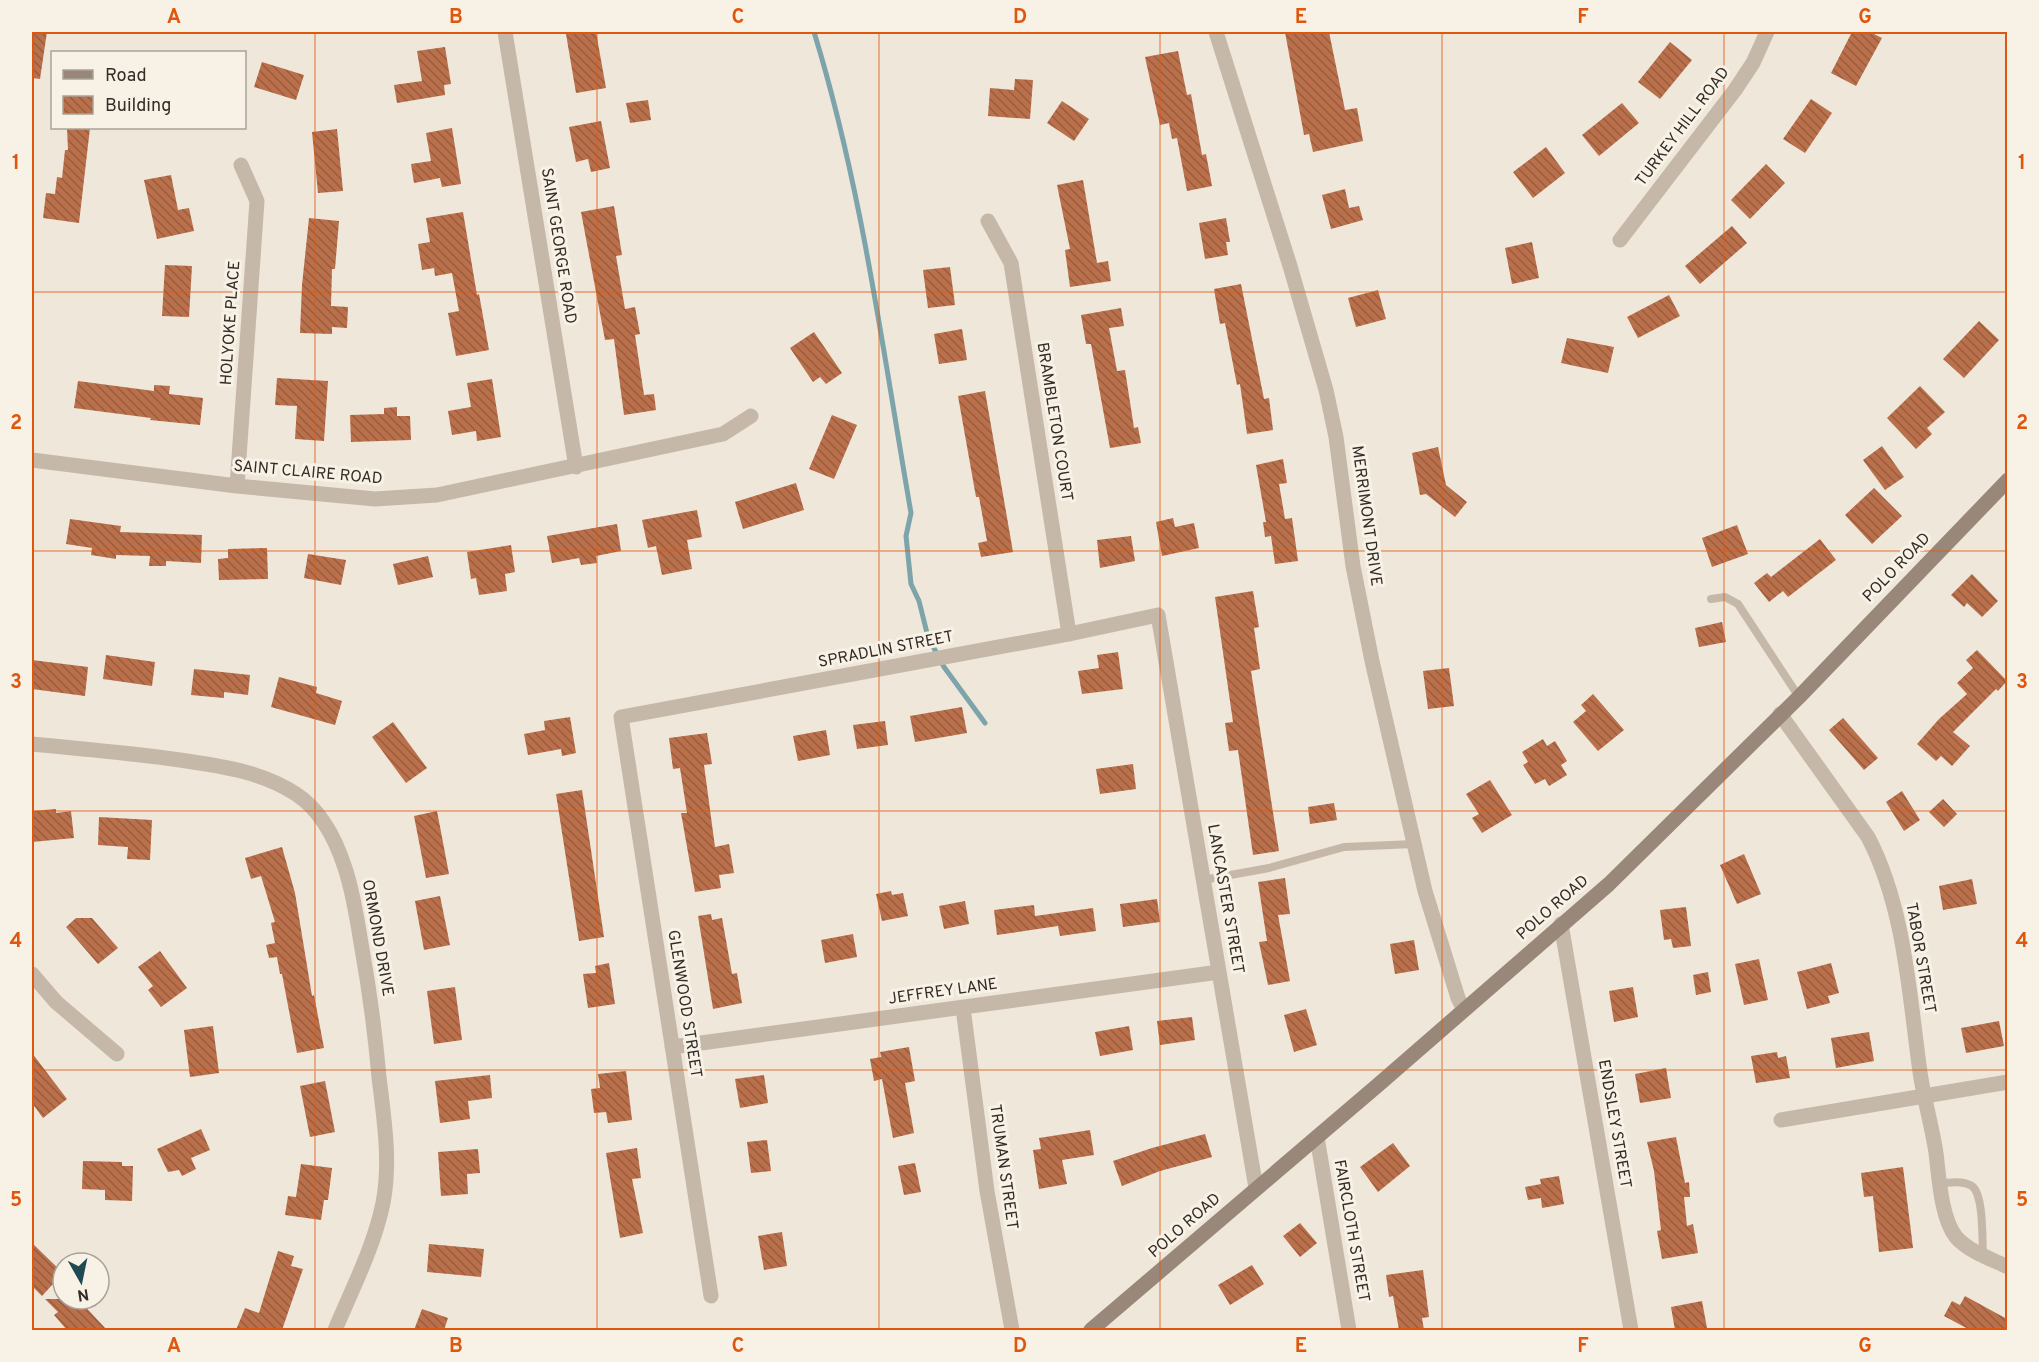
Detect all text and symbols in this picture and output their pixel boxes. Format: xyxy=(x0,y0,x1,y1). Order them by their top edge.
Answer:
text: A xyxy=(167,5,181,31)
text: B xyxy=(449,5,463,31)
text: C xyxy=(732,5,744,31)
text: D xyxy=(1013,5,1027,31)
text: E xyxy=(1295,5,1307,31)
text: F xyxy=(1577,5,1589,31)
text: G xyxy=(1858,5,1872,31)
legend xyxy=(51,51,246,129)
street label: TURKEY HILL ROAD xyxy=(1632,63,1734,191)
text: Road xyxy=(105,65,147,88)
text: Building xyxy=(105,95,171,118)
text: 1 xyxy=(12,151,20,177)
text: 1 xyxy=(2018,151,2026,177)
street label: SAINT GEORGE ROAD xyxy=(536,167,580,325)
street label: HOLYOKE PLACE xyxy=(217,260,245,386)
street label: BRAMBLETON COURT xyxy=(1032,341,1076,503)
text: 2 xyxy=(10,411,22,437)
text: 2 xyxy=(2016,411,2028,437)
street label: MERRIMONT DRIVE xyxy=(1346,444,1386,588)
street label: SAINT CLAIRE ROAD xyxy=(233,457,383,489)
street label: POLO ROAD xyxy=(1859,529,1935,607)
street label: SPRADLIN STREET xyxy=(817,627,955,673)
text: 3 xyxy=(10,670,22,696)
text: 3 xyxy=(2016,670,2028,696)
street label: LANCASTER STREET xyxy=(1202,823,1248,975)
street label: POLO ROAD xyxy=(1513,871,1593,945)
street label: ORMOND DRIVE xyxy=(357,878,397,998)
street label: TABOR STREET xyxy=(1900,901,1940,1015)
text: 4 xyxy=(10,929,22,955)
street label: GLENWOOD STREET xyxy=(662,929,706,1079)
text: 4 xyxy=(2016,929,2028,955)
street label: JEFFREY LANE xyxy=(887,974,999,1010)
street label: ENDSLEY STREET xyxy=(1593,1058,1635,1190)
street label: TRUMAN STREET xyxy=(984,1103,1022,1231)
street label: FAIRCLOTH STREET xyxy=(1329,1158,1373,1304)
text: 5 xyxy=(10,1188,22,1214)
text: 5 xyxy=(2016,1188,2028,1214)
street label: POLO ROAD xyxy=(1145,1189,1225,1263)
north arrow xyxy=(51,1251,111,1311)
text: N xyxy=(76,1283,90,1305)
text: A xyxy=(167,1334,181,1360)
text: B xyxy=(449,1334,463,1360)
text: C xyxy=(732,1334,744,1360)
text: D xyxy=(1013,1334,1027,1360)
text: E xyxy=(1295,1334,1307,1360)
text: F xyxy=(1577,1334,1589,1360)
text: G xyxy=(1858,1334,1872,1360)

